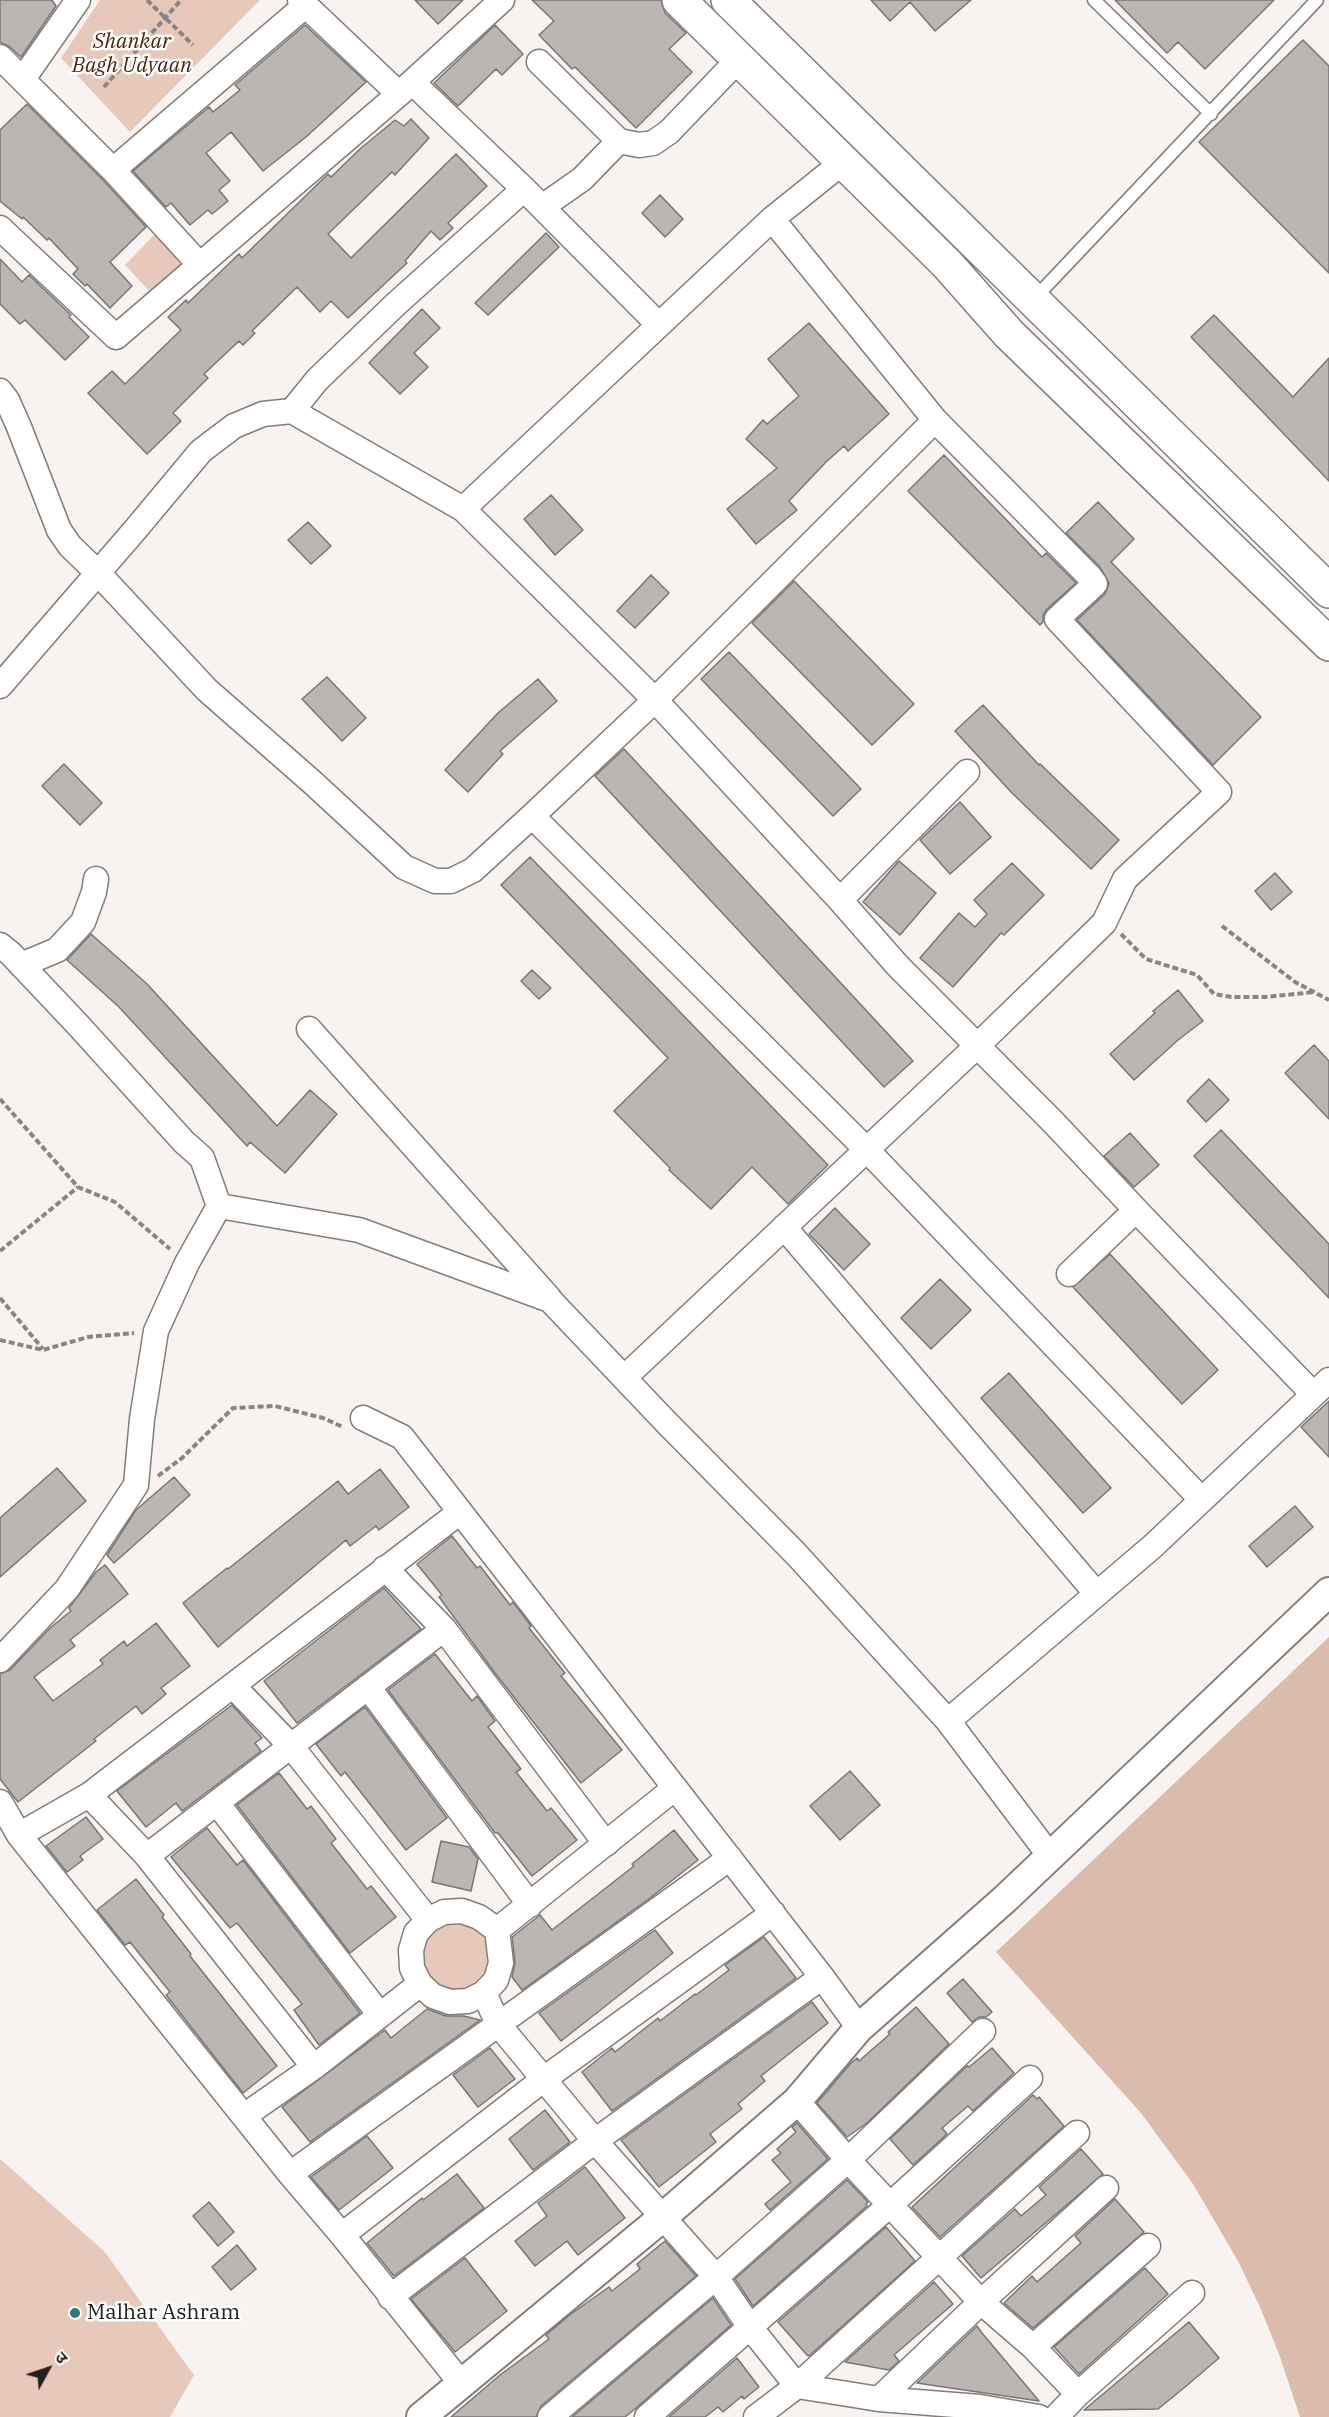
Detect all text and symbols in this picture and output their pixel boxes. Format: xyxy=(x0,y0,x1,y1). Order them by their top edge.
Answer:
park label: Shankar Bagh Udyaan xyxy=(72,29,192,79)
place label: Malhar Ashram xyxy=(87,2300,240,2326)
marker: Malhar Ashram xyxy=(68,2306,82,2320)
north arrow xyxy=(18,2339,78,2399)
text: उ xyxy=(51,2347,72,2367)

